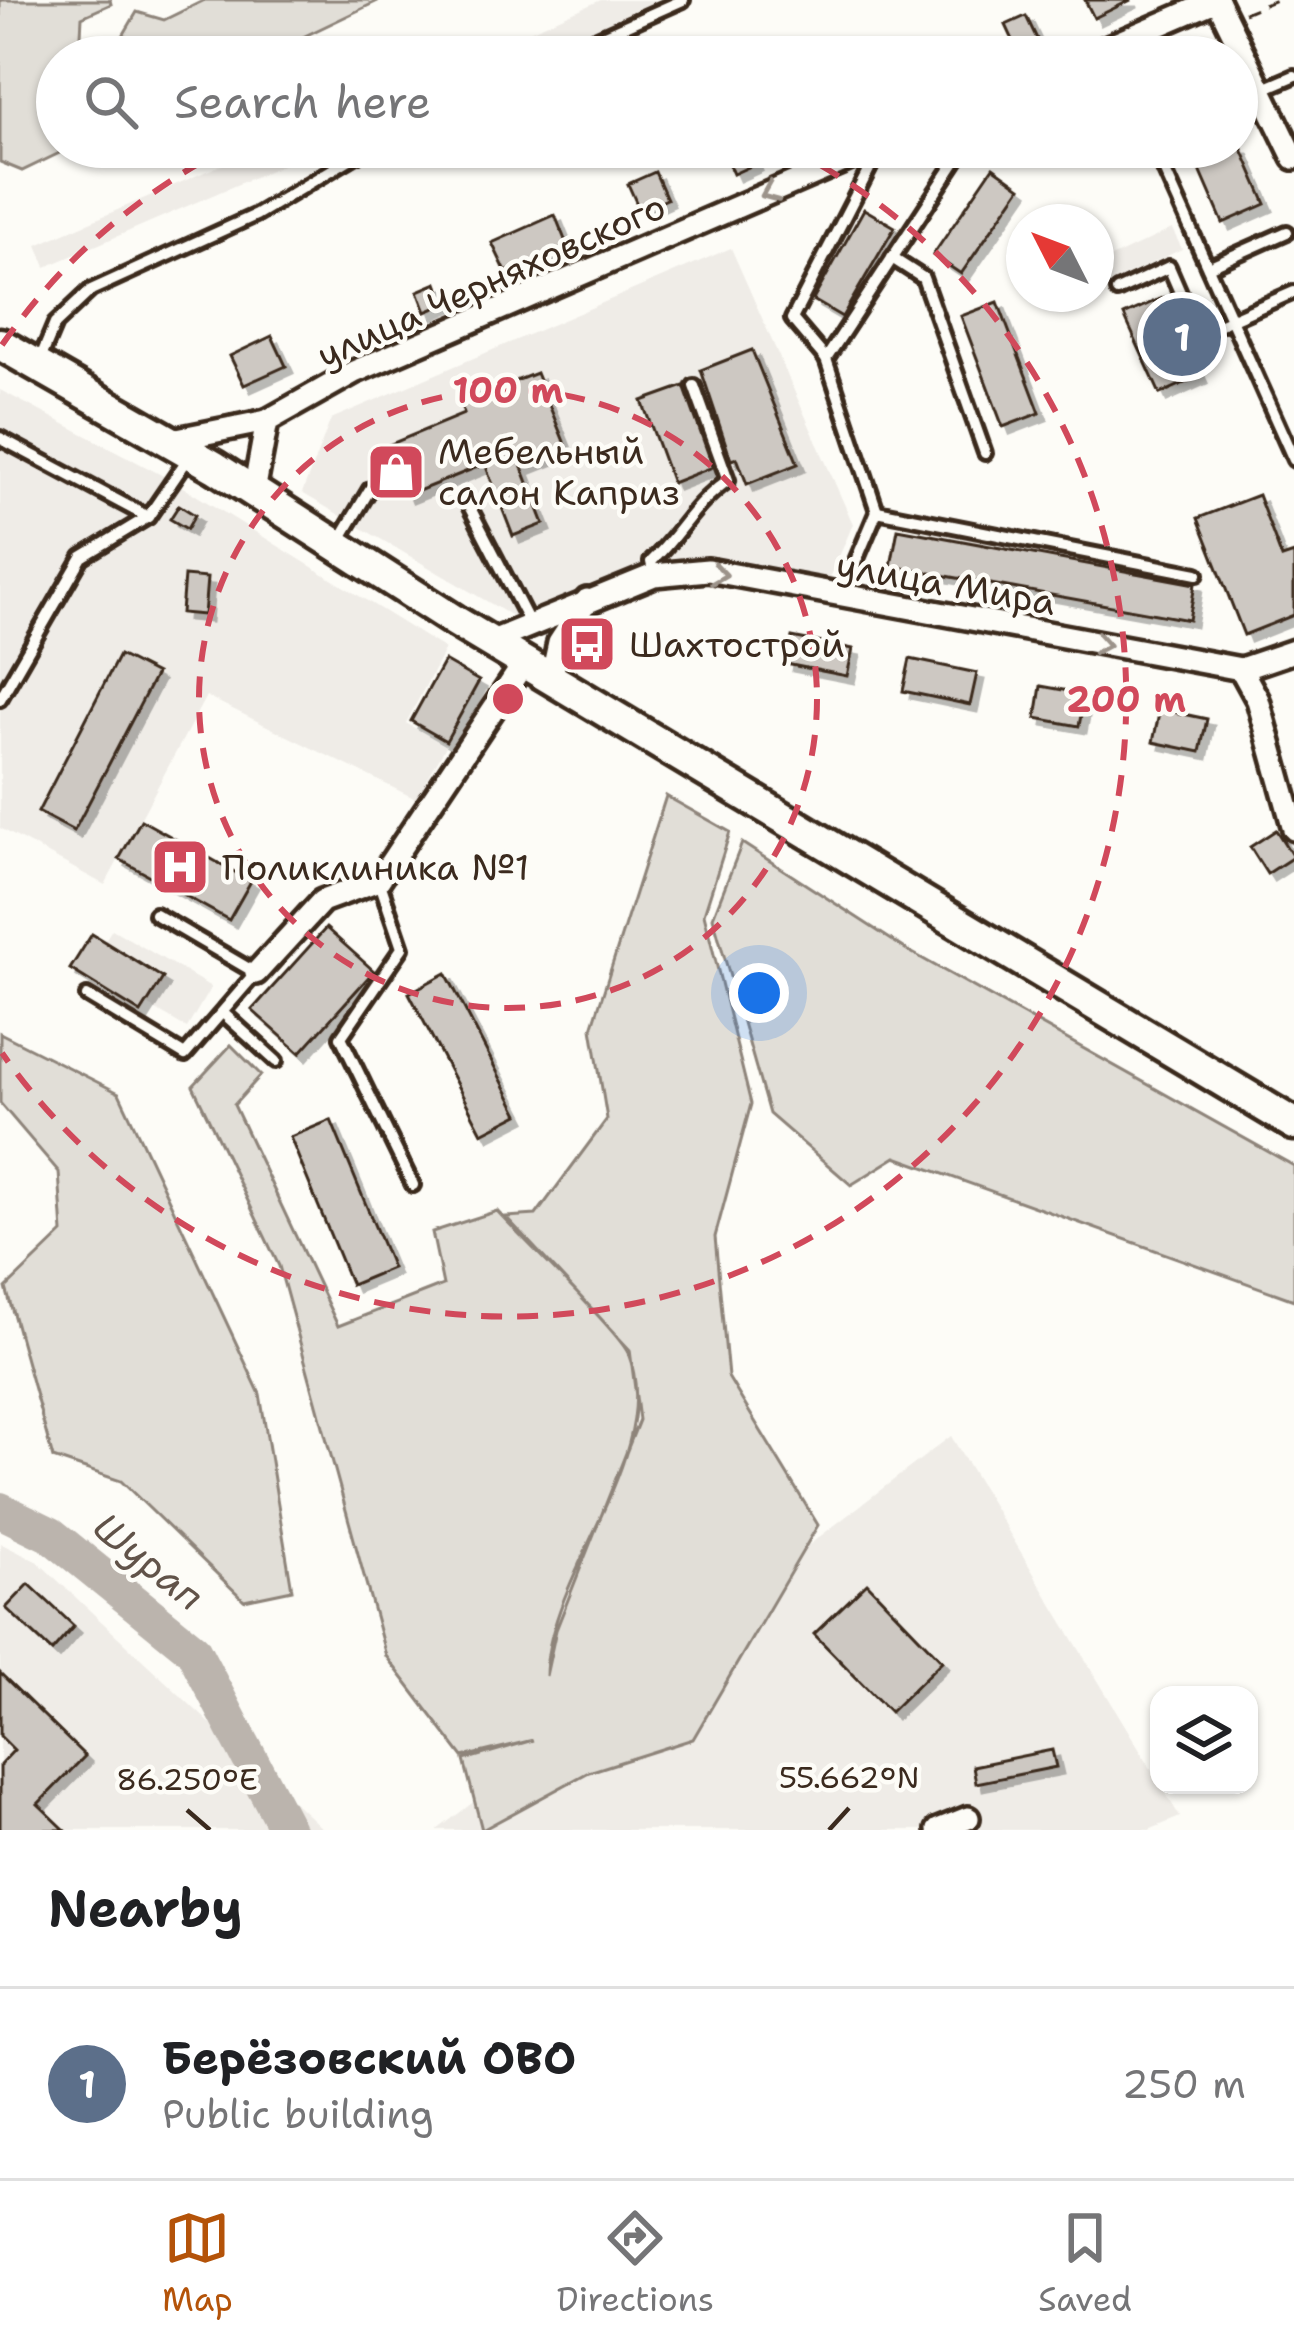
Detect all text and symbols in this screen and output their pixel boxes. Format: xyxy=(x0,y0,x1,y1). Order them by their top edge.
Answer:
search box xyxy=(36,36,1258,168)
icon: search xyxy=(78,69,144,135)
text: Search here xyxy=(174,72,431,132)
one-way arrow xyxy=(759,179,781,203)
street label: улица Черняховского xyxy=(309,181,673,379)
north arrow xyxy=(1006,204,1114,312)
pin: 1 xyxy=(1143,292,1221,382)
text: 100 m xyxy=(453,366,564,415)
place label: Мебельный салон Каприз xyxy=(438,427,680,517)
shop icon: Мебельный салон Каприз xyxy=(365,441,427,503)
street label: улица Мира xyxy=(832,540,1059,627)
one-way arrow xyxy=(709,560,728,586)
bus stop icon: Шахтострой xyxy=(556,613,618,675)
place label: Шахтострой xyxy=(629,620,845,669)
one-way arrow xyxy=(1092,631,1112,656)
text: 200 m xyxy=(1066,675,1186,724)
centre of rings xyxy=(487,678,529,720)
hospital icon: Поликлиника №1 xyxy=(149,836,211,898)
place label: Поликлиника №1 xyxy=(222,843,530,892)
your location xyxy=(729,963,789,1023)
water label: Шурап xyxy=(83,1500,215,1622)
map controls xyxy=(1150,1686,1258,1794)
button: layers xyxy=(1150,1686,1258,1794)
text: 55.662°N xyxy=(779,1757,919,1798)
text: 86.250°E xyxy=(116,1759,258,1800)
text: Nearby xyxy=(48,1874,243,1942)
text: Берёзовский ОВО xyxy=(162,2028,576,2088)
text: 1 xyxy=(78,2058,96,2110)
text: 250 m xyxy=(1122,2058,1246,2110)
text: Public building xyxy=(162,2088,434,2140)
tab: Map xyxy=(162,2205,233,2322)
tab: Directions xyxy=(557,2205,714,2322)
tab: Saved xyxy=(1038,2205,1132,2322)

